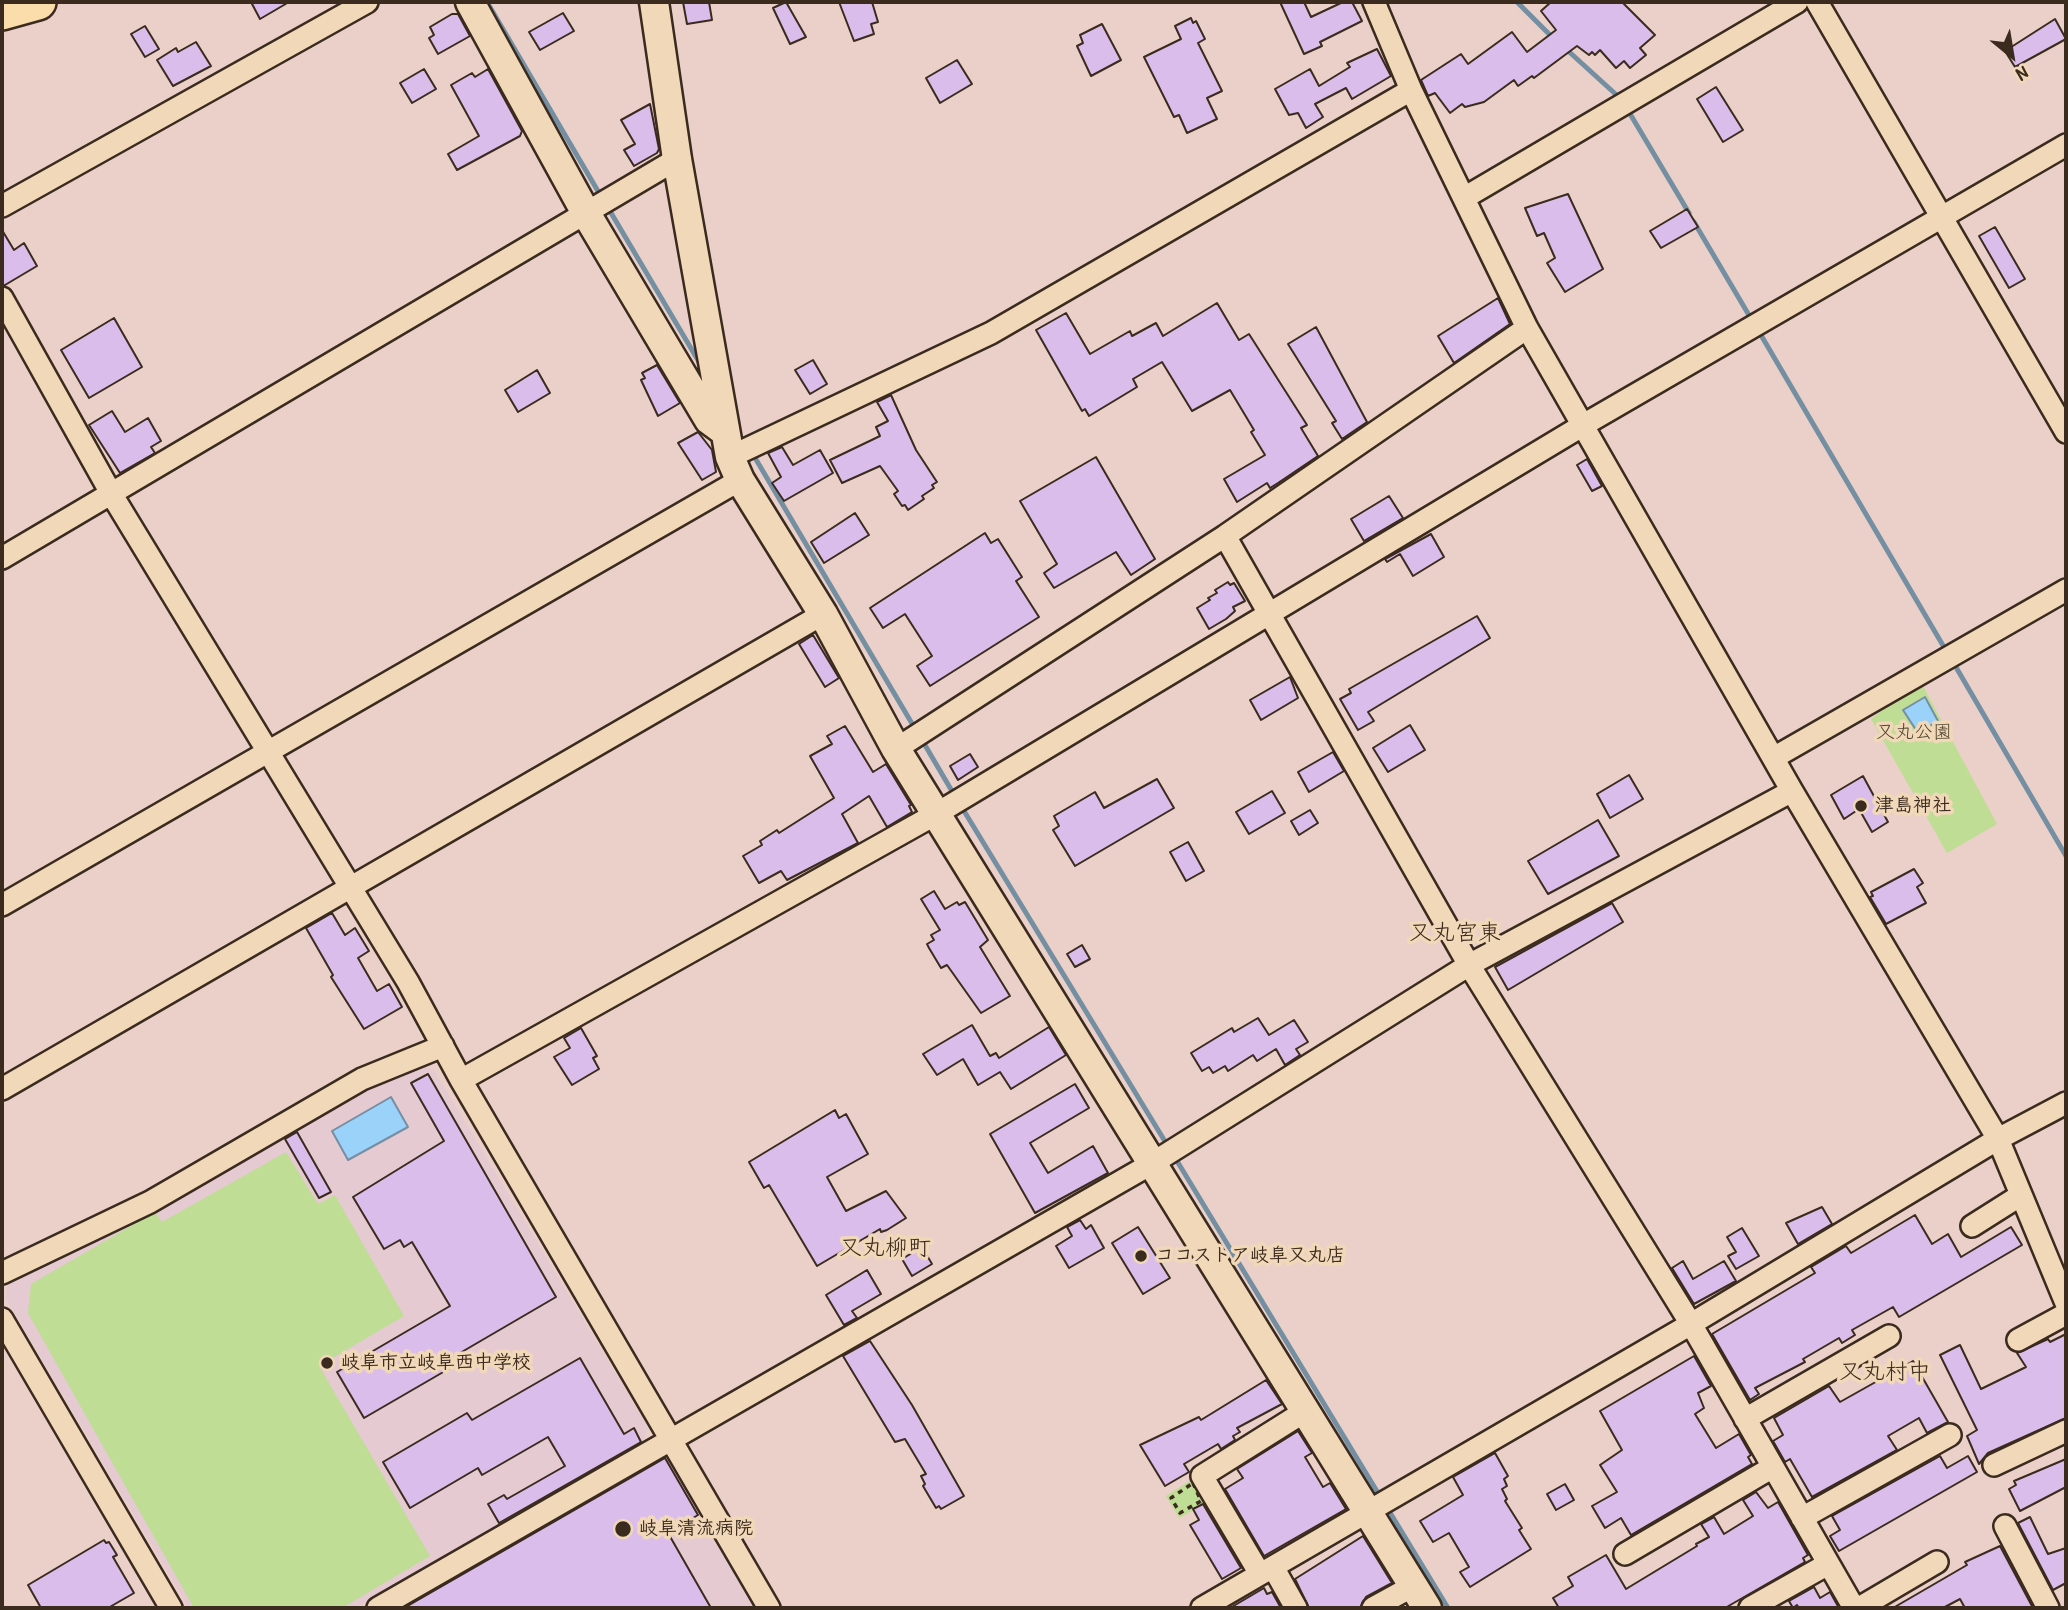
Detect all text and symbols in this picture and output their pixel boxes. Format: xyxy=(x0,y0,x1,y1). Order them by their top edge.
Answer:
north arrow xyxy=(1977,21,2047,91)
text: N xyxy=(2012,60,2033,88)
park label: 又丸公園 xyxy=(1876,722,1952,744)
place label: 津島神社 xyxy=(1875,795,1951,817)
marker: 津島神社 xyxy=(1853,798,1869,814)
district label: 又丸宮東 xyxy=(1409,920,1501,948)
district label: 又丸柳町 xyxy=(839,1235,931,1263)
place label: ココストア岐阜又丸店 xyxy=(1155,1245,1345,1267)
marker: ココストア岐阜又丸店 xyxy=(1133,1248,1149,1264)
place label: 岐阜市立岐阜西中学校 xyxy=(341,1352,531,1374)
marker: 岐阜市立岐阜西中学校 xyxy=(319,1355,335,1371)
district label: 又丸村中 xyxy=(1839,1359,1931,1387)
place label: 岐阜清流病院 xyxy=(639,1518,753,1540)
marker: 岐阜清流病院 xyxy=(613,1519,633,1539)

